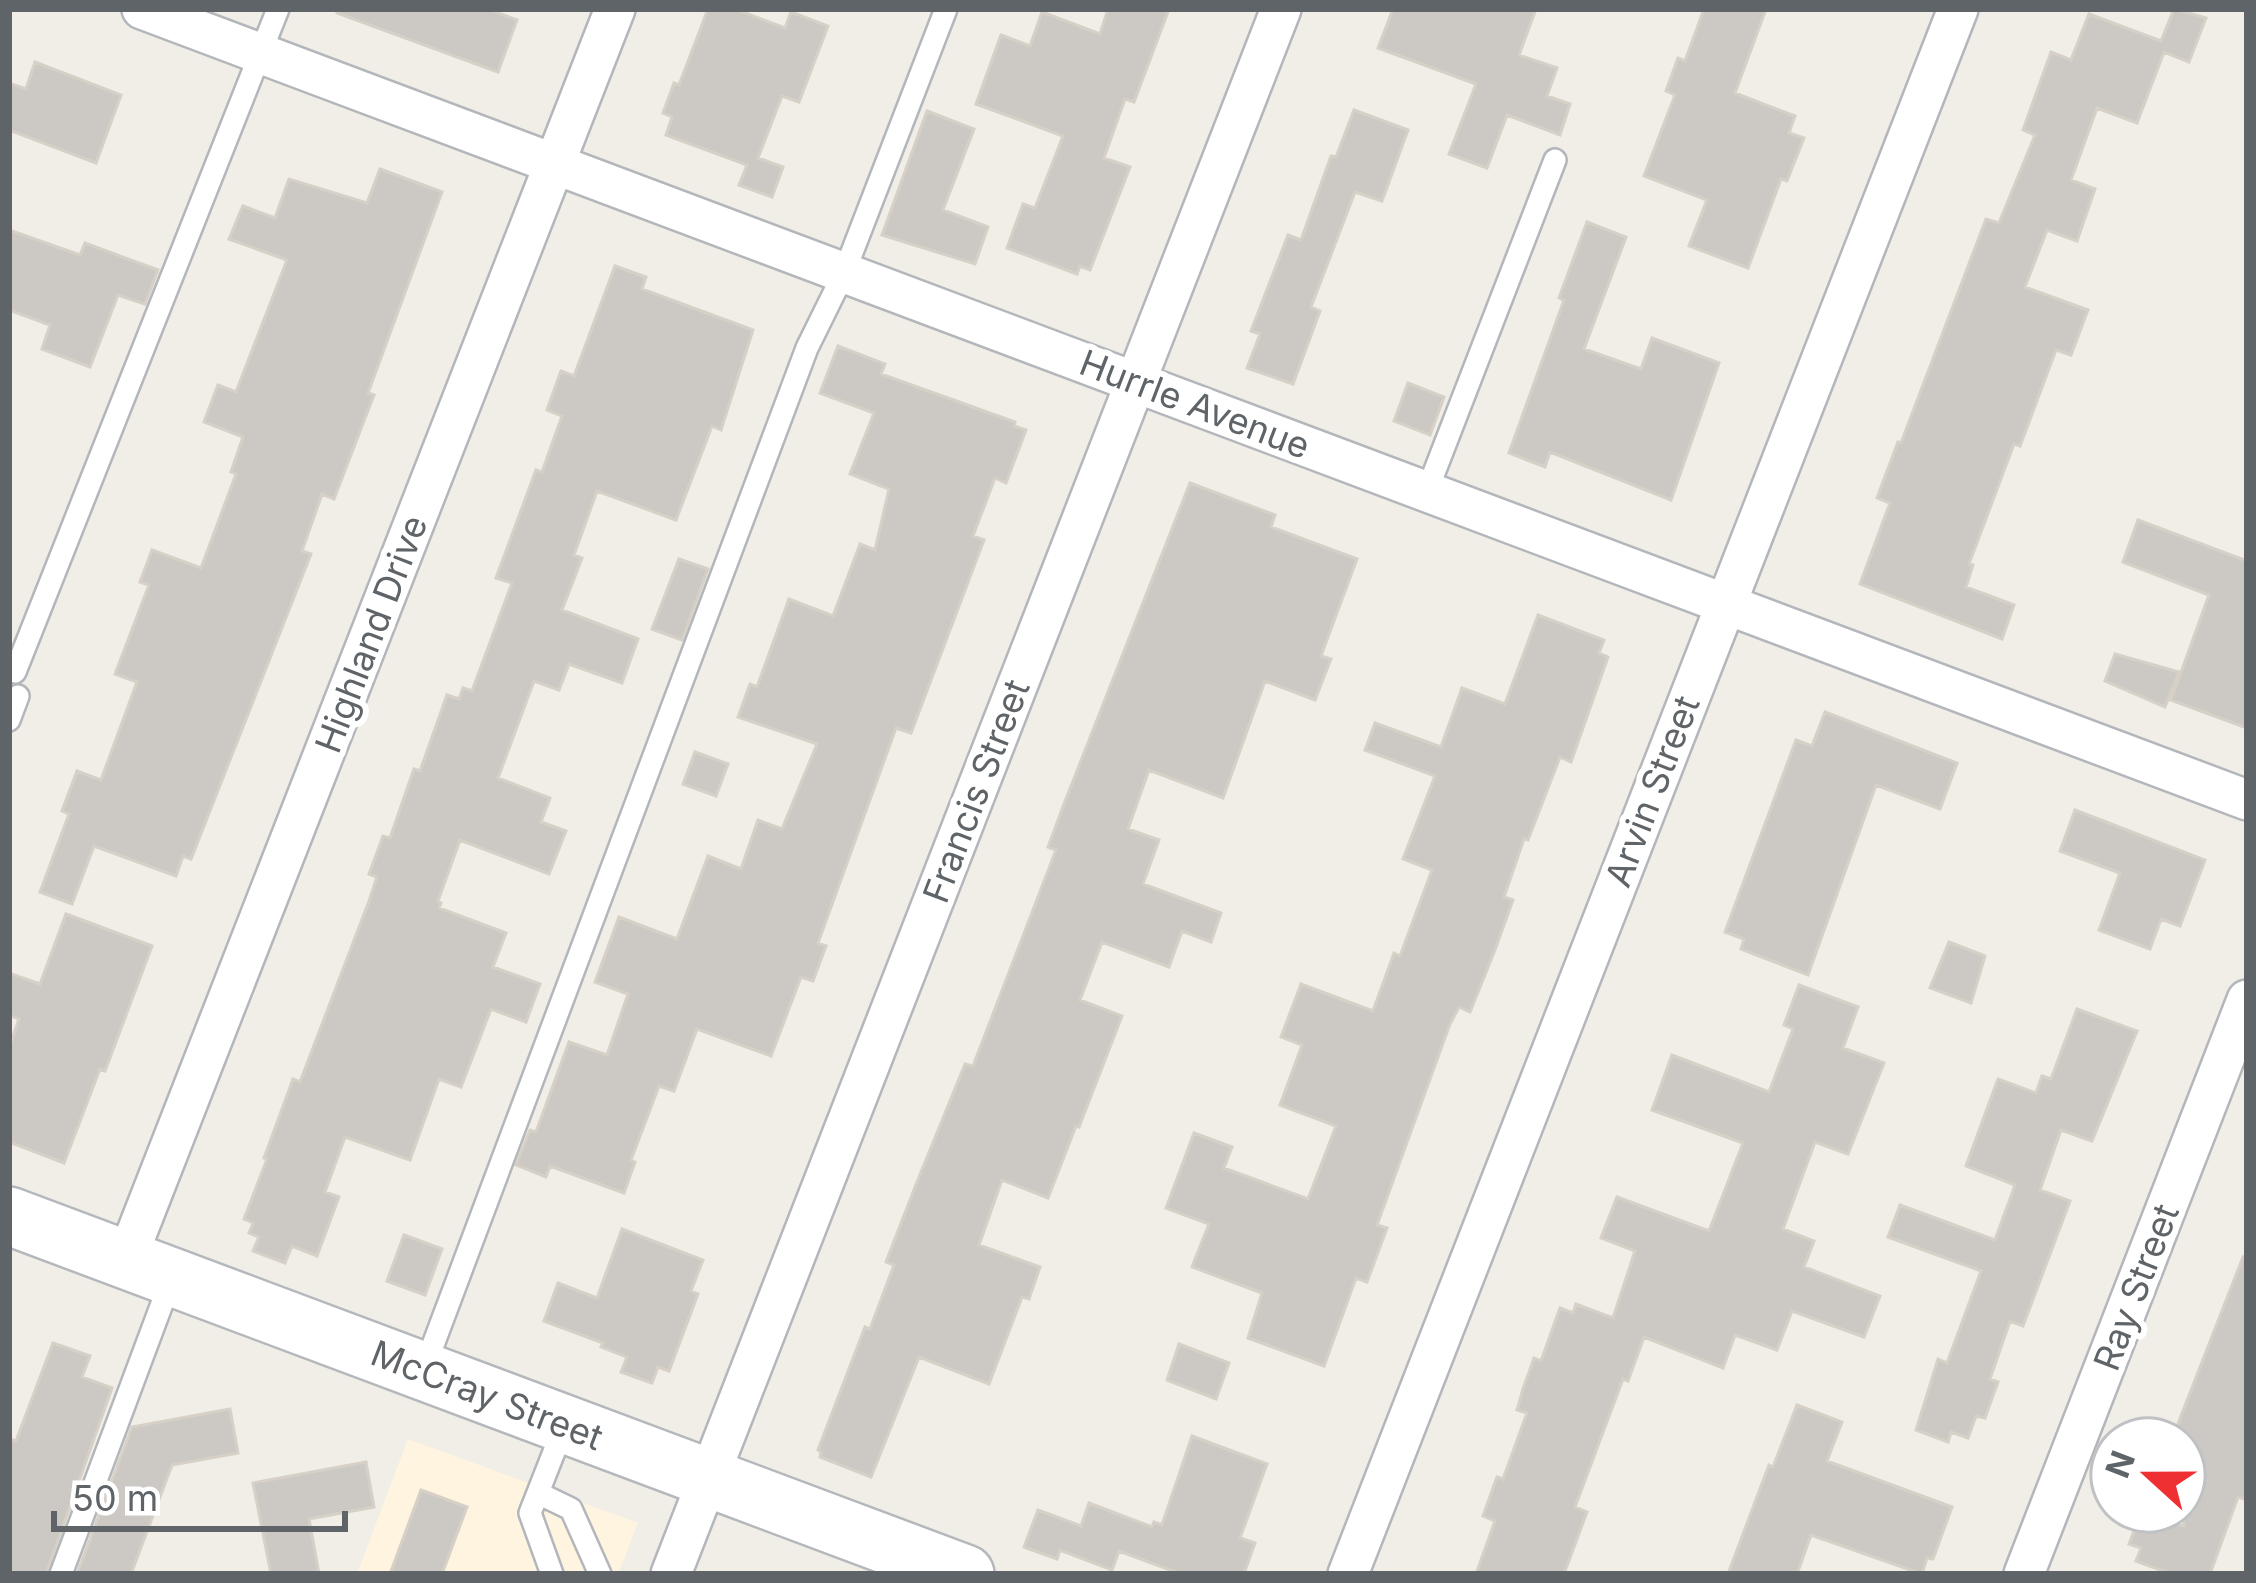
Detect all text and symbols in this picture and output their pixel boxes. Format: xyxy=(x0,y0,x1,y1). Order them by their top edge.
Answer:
street label: Hurrle Avenue xyxy=(1074,340,1316,468)
street label: Highland Drive xyxy=(306,509,436,759)
street label: Francis Street xyxy=(913,673,1039,909)
street label: Arvin Street xyxy=(1595,689,1709,893)
street label: Ray Street xyxy=(2084,1197,2188,1376)
street label: McCray Street xyxy=(365,1331,609,1459)
north arrow xyxy=(2088,1415,2208,1535)
text: N xyxy=(2097,1445,2143,1483)
scale bar xyxy=(54,1457,345,1531)
text: 50 m xyxy=(72,1476,158,1520)

